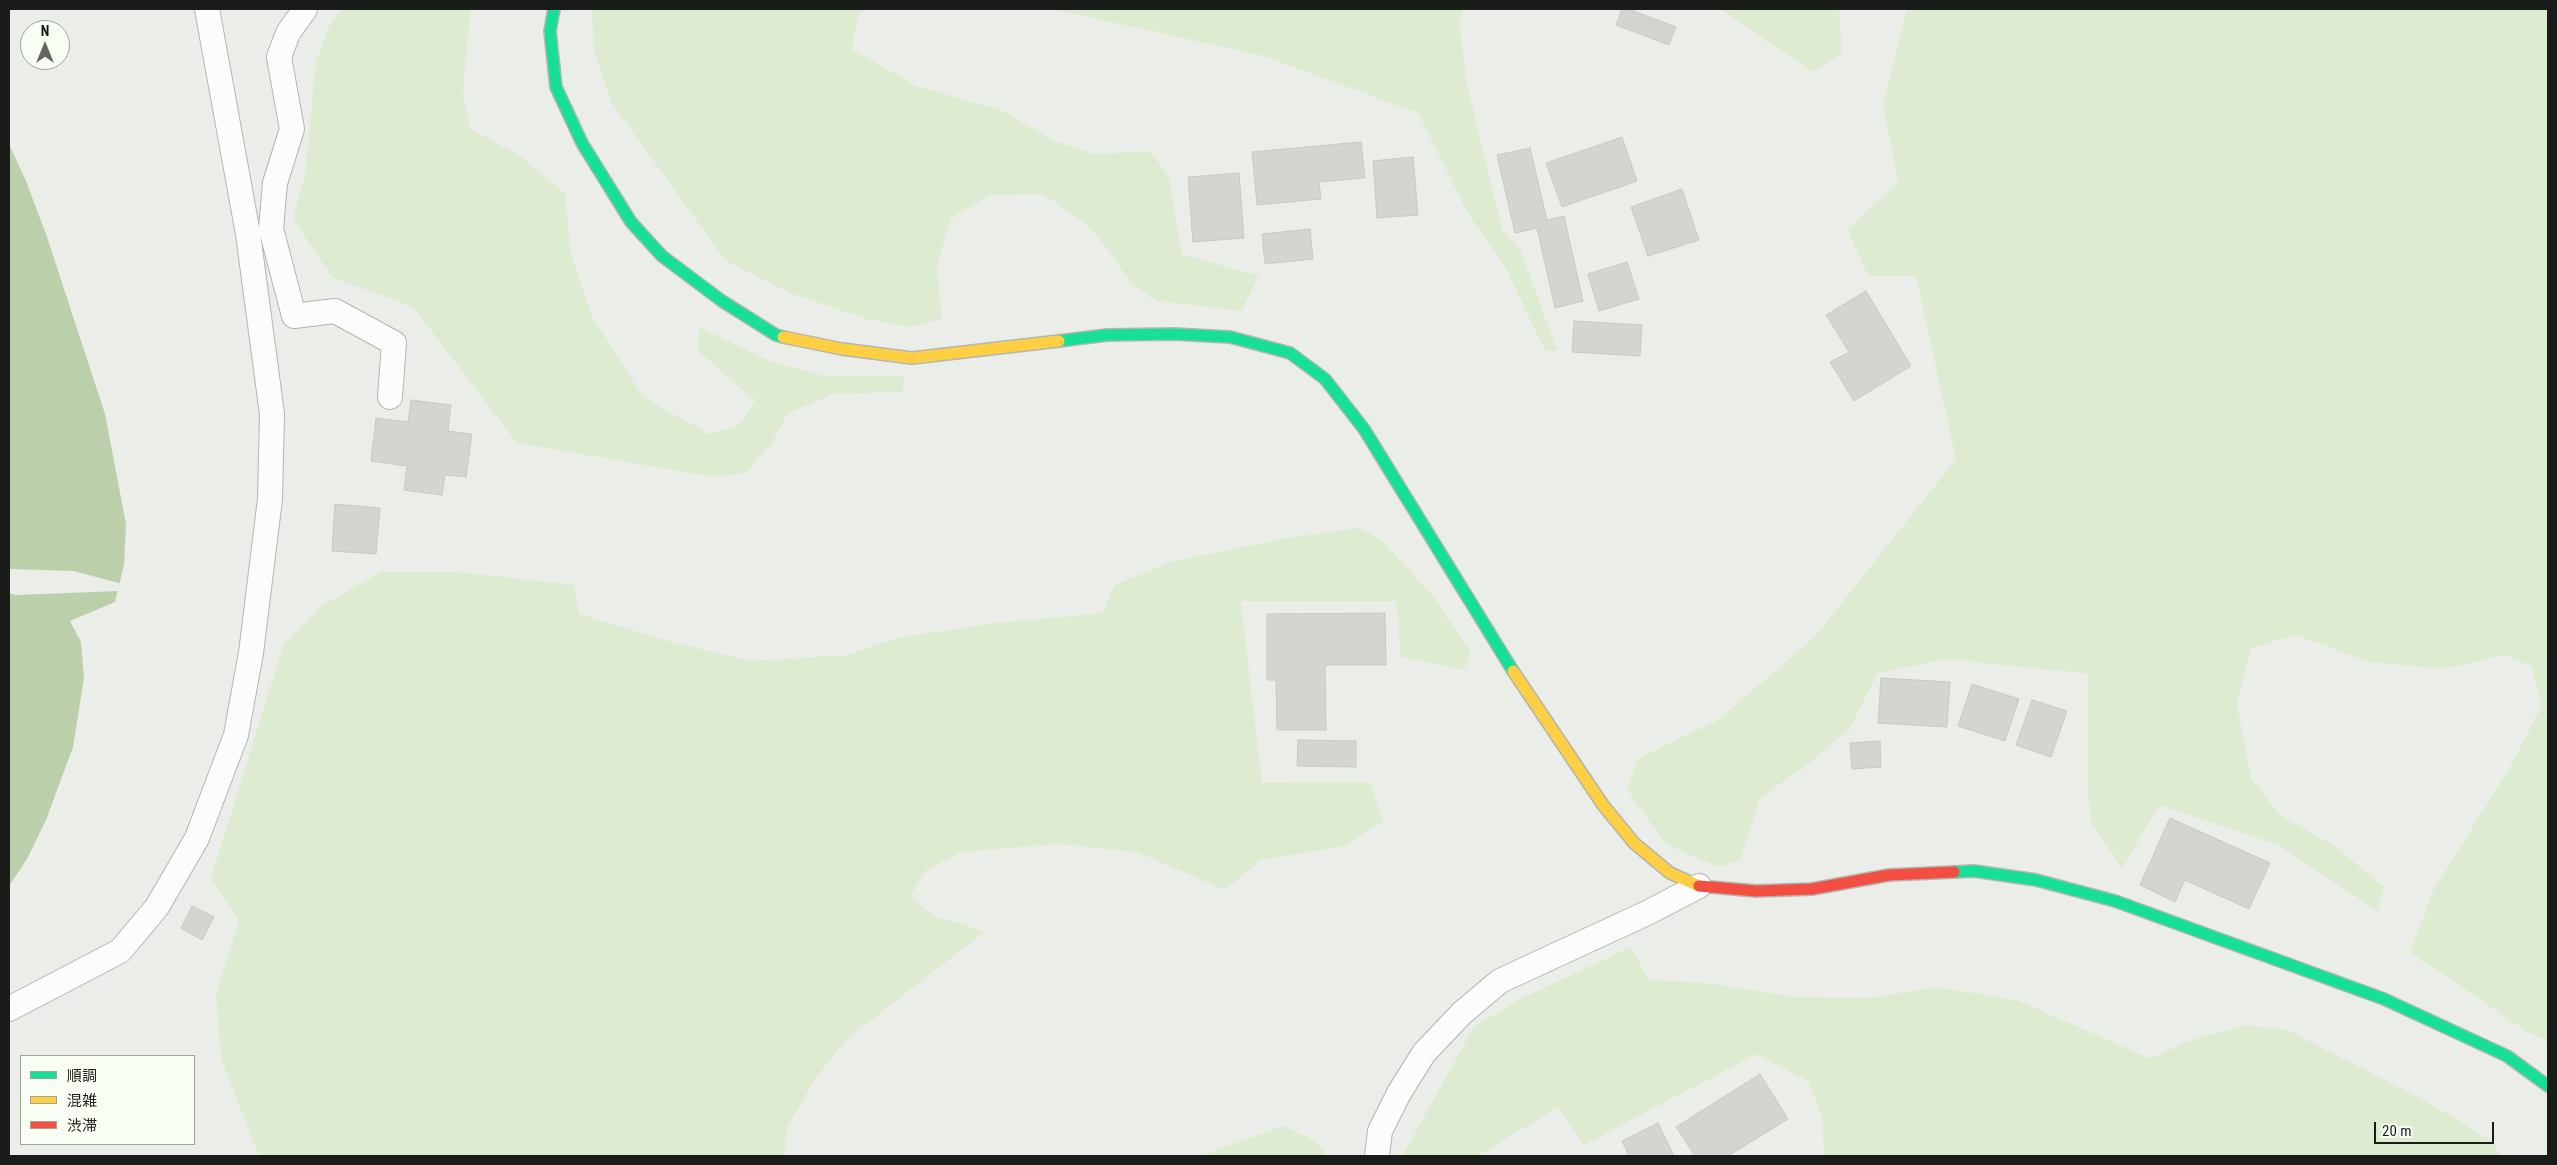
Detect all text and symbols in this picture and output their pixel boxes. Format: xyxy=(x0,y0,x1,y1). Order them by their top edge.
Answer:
north arrow xyxy=(20,20,70,70)
text: N xyxy=(41,23,49,39)
legend xyxy=(20,1055,195,1145)
text: 順調 xyxy=(67,1067,97,1085)
text: 混雑 xyxy=(67,1092,97,1110)
scale bar xyxy=(2377,1112,2497,1144)
text: 渋滞 xyxy=(67,1117,97,1135)
text: 20 m xyxy=(2382,1122,2412,1140)

